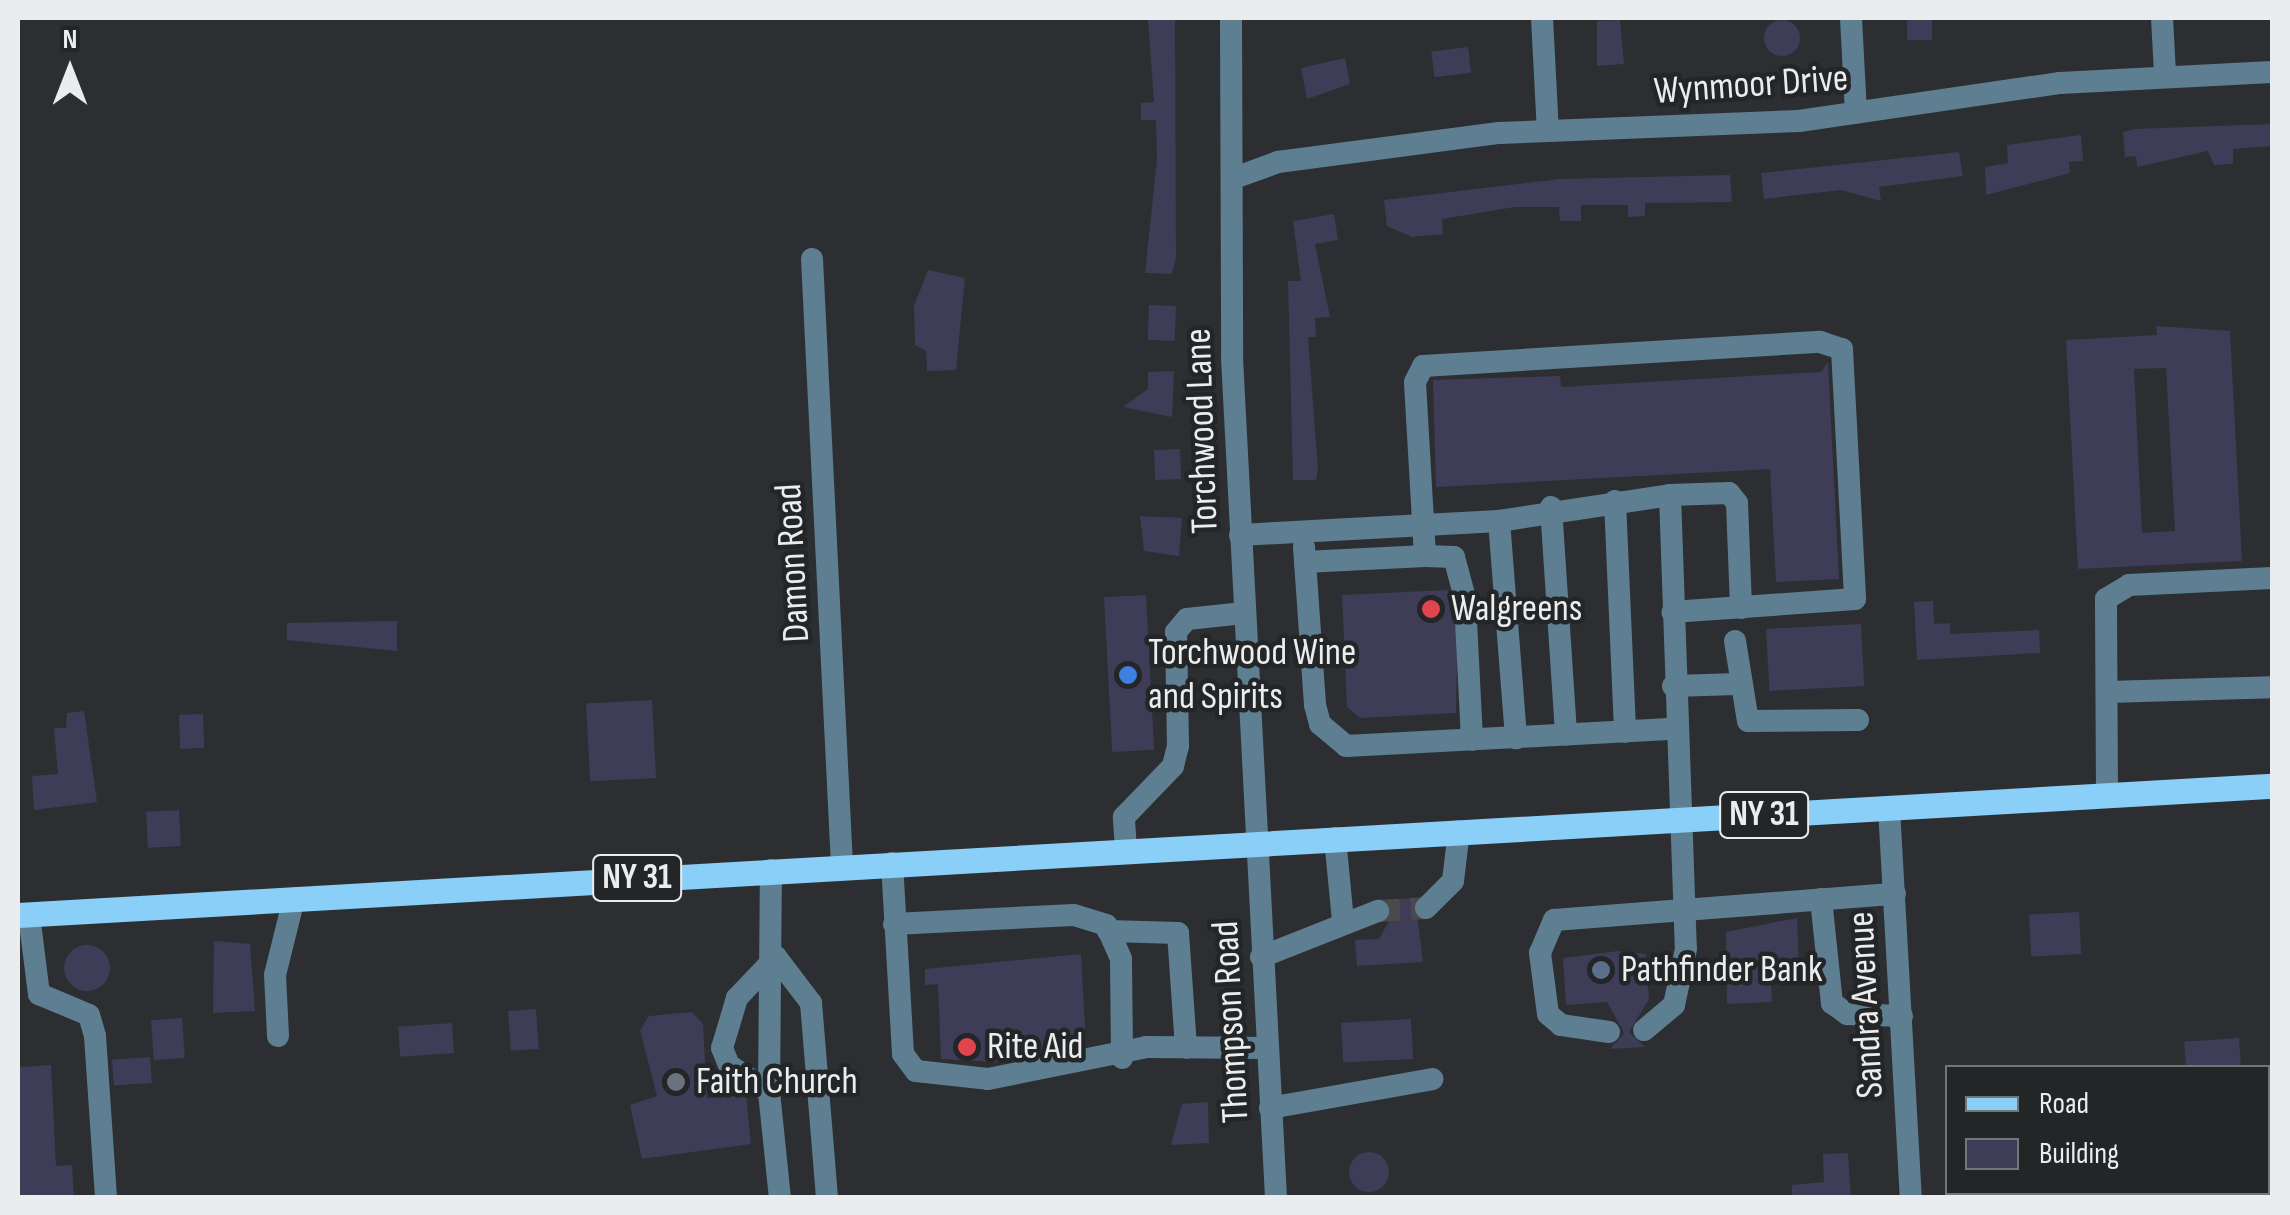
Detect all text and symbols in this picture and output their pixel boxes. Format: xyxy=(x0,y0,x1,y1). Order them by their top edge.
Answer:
north arrow xyxy=(20,20,120,120)
text: N xyxy=(63,23,77,56)
street label: Wynmoor Drive xyxy=(1652,55,1850,115)
street label: Torchwood Lane xyxy=(1176,328,1228,534)
street label: Damon Road xyxy=(766,482,820,644)
place label: Walgreens xyxy=(1451,586,1582,632)
marker: Walgreens xyxy=(1420,598,1442,620)
place label: Torchwood Wine and Spirits xyxy=(1148,630,1356,719)
marker: Torchwood Wine and Spirits xyxy=(1117,664,1139,686)
road number: NY 31 xyxy=(1719,785,1809,845)
road number: NY 31 xyxy=(592,848,682,908)
street label: Sandra Avenue xyxy=(1838,910,1894,1100)
street label: Thompson Road xyxy=(1203,920,1259,1124)
place label: Pathfinder Bank xyxy=(1621,947,1822,993)
marker: Pathfinder Bank xyxy=(1590,959,1612,981)
place label: Rite Aid xyxy=(987,1024,1083,1070)
marker: Rite Aid xyxy=(956,1036,978,1058)
place label: Faith Church xyxy=(696,1059,858,1105)
legend xyxy=(1945,1065,2270,1195)
marker: Faith Church xyxy=(665,1071,687,1093)
text: Road xyxy=(2039,1086,2089,1122)
text: Building xyxy=(2039,1136,2119,1172)

